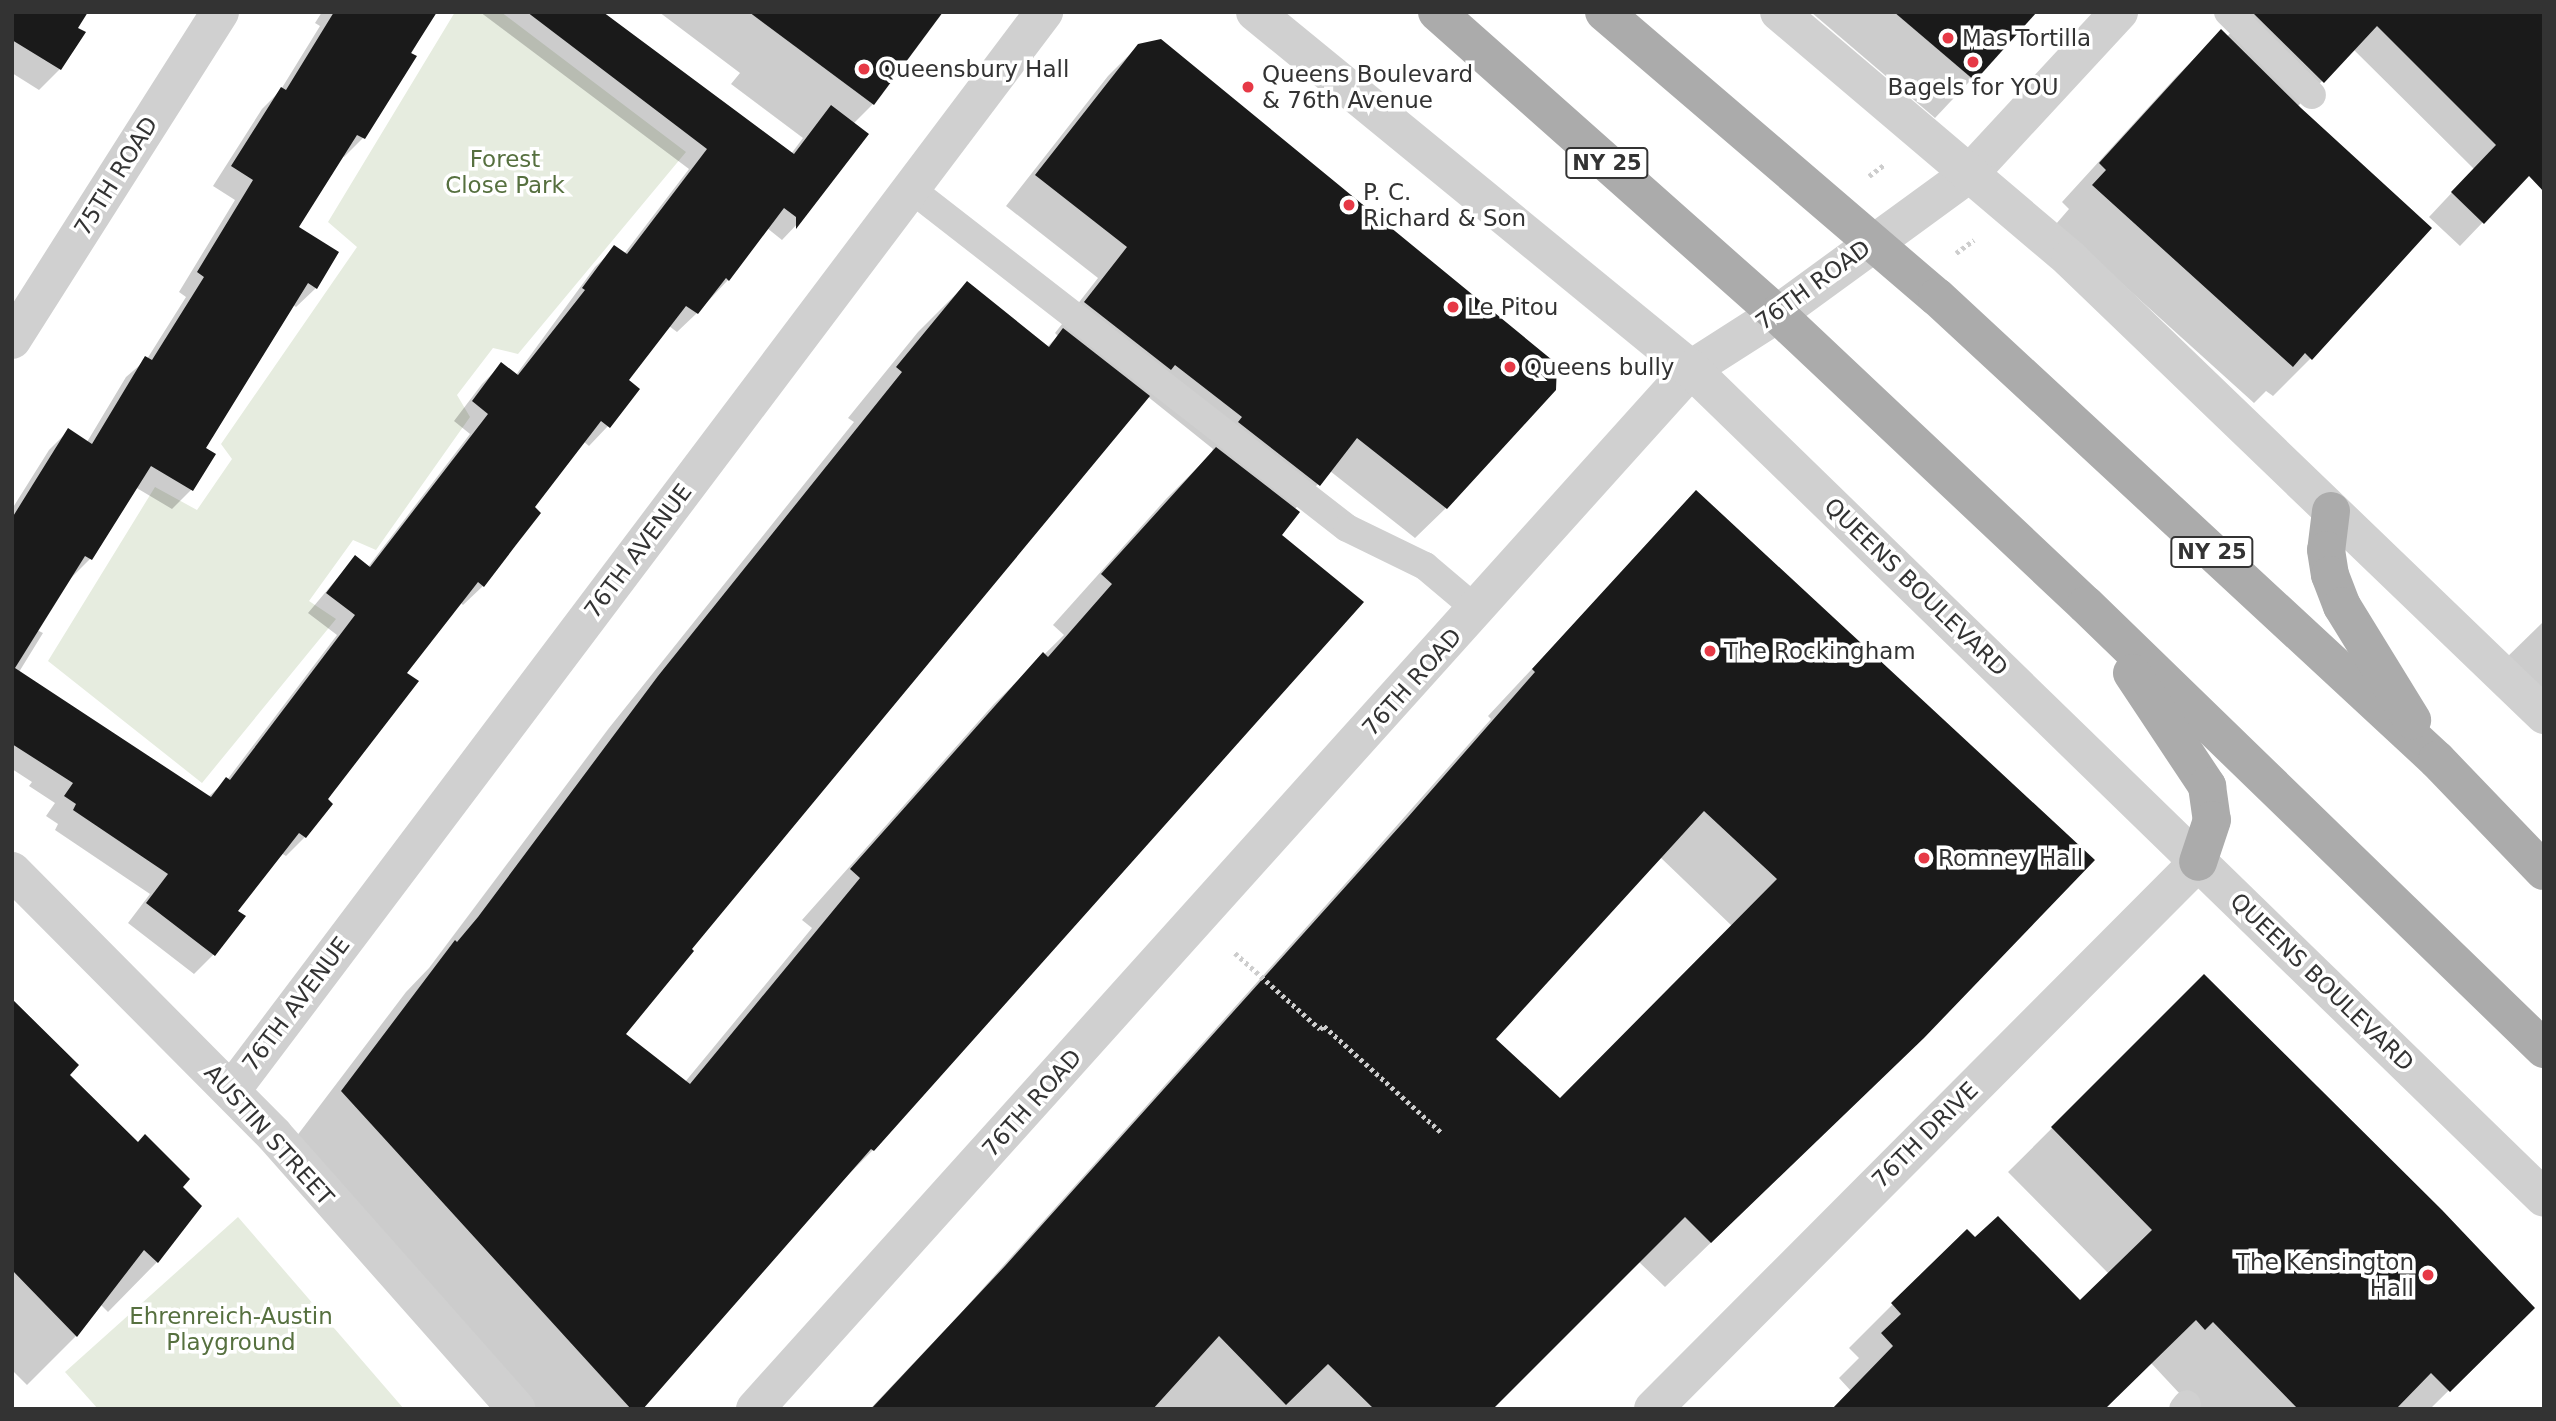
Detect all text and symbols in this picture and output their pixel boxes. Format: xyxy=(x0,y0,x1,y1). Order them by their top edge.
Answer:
place label: Mas Tortilla xyxy=(1962,24,2091,52)
marker: Mas Tortilla xyxy=(1940,30,1956,46)
marker: Bagels for YOU xyxy=(1965,54,1981,70)
place label: Queensbury Hall xyxy=(878,55,1069,83)
place label: Queens Boulevard & 76th Avenue xyxy=(1262,60,1473,114)
marker: Queensbury Hall xyxy=(856,61,872,77)
place label: Bagels for YOU xyxy=(1888,73,2058,101)
marker: Queens Boulevard & 76th Avenue xyxy=(1240,79,1256,95)
street label: 75TH ROAD xyxy=(69,111,163,241)
park label: Forest Close Park xyxy=(445,145,565,199)
road number: NY 25 xyxy=(1565,146,1649,180)
place label: P. C. Richard & Son xyxy=(1363,178,1526,232)
marker: P. C. Richard & Son xyxy=(1341,197,1357,213)
street label: 76TH ROAD xyxy=(1750,234,1876,336)
place label: Le Pitou xyxy=(1467,293,1558,321)
marker: Le Pitou xyxy=(1445,299,1461,315)
place label: Queens bully xyxy=(1524,353,1674,381)
marker: Queens bully xyxy=(1502,359,1518,375)
street label: 76TH AVENUE xyxy=(579,478,697,624)
street label: QUEENS BOULEVARD xyxy=(1818,492,2014,682)
road number: NY 25 xyxy=(2170,534,2254,570)
street label: 76TH ROAD xyxy=(1357,623,1467,741)
place label: The Rockingham xyxy=(1724,637,1916,665)
marker: The Rockingham xyxy=(1702,643,1718,659)
place label: Romney Hall xyxy=(1938,844,2083,872)
marker: Romney Hall xyxy=(1916,850,1932,866)
street label: QUEENS BOULEVARD xyxy=(2224,887,2420,1077)
street label: 76TH AVENUE xyxy=(237,931,355,1077)
street label: 76TH ROAD xyxy=(977,1044,1087,1162)
street label: AUSTIN STREET xyxy=(198,1059,340,1211)
street label: 76TH DRIVE xyxy=(1866,1076,1984,1194)
place label: The Kensington Hall xyxy=(2236,1248,2414,1302)
marker: The Kensington Hall xyxy=(2420,1267,2436,1283)
park label: Ehrenreich-Austin Playground xyxy=(129,1302,333,1356)

